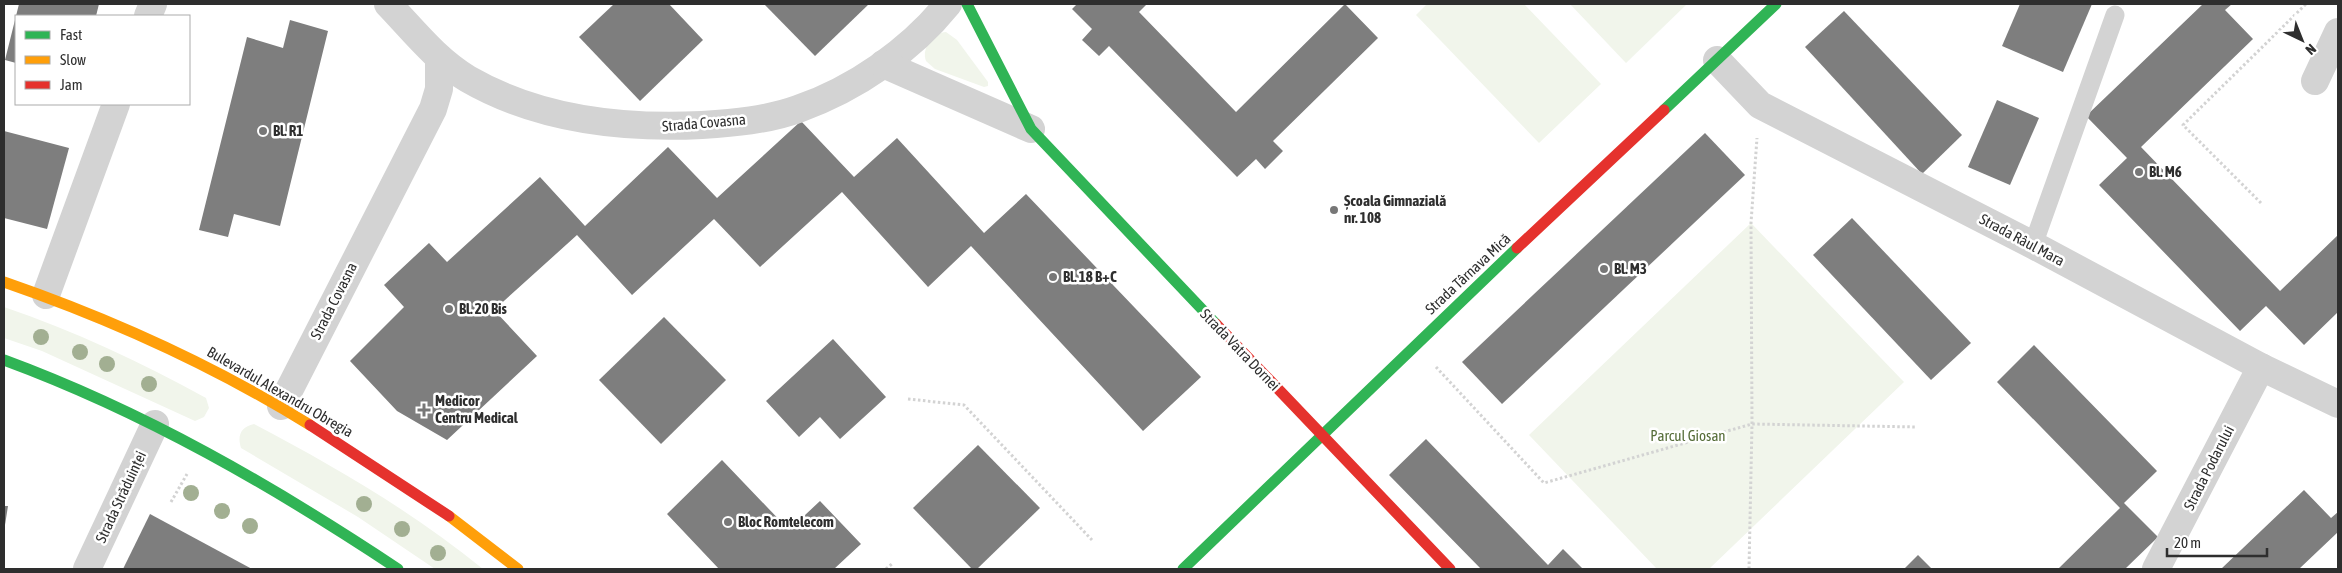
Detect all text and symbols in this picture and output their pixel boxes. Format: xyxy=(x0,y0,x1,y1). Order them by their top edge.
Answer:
legend xyxy=(15,15,190,105)
north arrow xyxy=(2277,15,2327,65)
text: Fast xyxy=(60,26,82,43)
text: N xyxy=(2302,41,2319,58)
text: Slow xyxy=(60,51,86,68)
text: Jam xyxy=(60,76,83,93)
street label: Strada Covasna xyxy=(661,110,747,135)
place label: Bl. R1 xyxy=(273,122,303,139)
marker: Bl. R1 xyxy=(257,125,269,137)
place label: Bl. M6 xyxy=(2149,163,2182,180)
marker: Bl. M6 xyxy=(2133,166,2145,178)
place label: Școala Gimnazială nr. 108 xyxy=(1344,192,1446,226)
marker: Școala Gimnazială nr. 108 xyxy=(1328,204,1340,216)
street label: Strada Râul Mara xyxy=(1977,210,2068,269)
street label: Strada Târnava Mică xyxy=(1422,230,1514,317)
street label: Strada Covasna xyxy=(307,259,360,342)
place label: Bl. M3 xyxy=(1614,260,1647,277)
marker: Bl. M3 xyxy=(1598,263,1610,275)
place label: Bl. 18 B+C xyxy=(1063,268,1117,285)
marker: Bl. 18 B+C xyxy=(1047,271,1059,283)
place label: Bl. 20 Bis xyxy=(459,300,508,317)
marker: Bl. 20 Bis xyxy=(443,303,455,315)
street label: Strada Vatra Dornei xyxy=(1197,305,1284,394)
street label: Bulevardul Alexandru Obregia xyxy=(204,343,356,440)
place label: Medicor Centru Medical xyxy=(435,392,519,426)
marker: Medicor Centru Medical xyxy=(417,403,431,417)
street label: Strada Podarului xyxy=(2180,423,2237,513)
park label: Parcul Giosan xyxy=(1650,427,1726,444)
street label: Strada Străduinței xyxy=(92,448,149,545)
place label: Bloc Romtelecom xyxy=(738,513,834,530)
marker: Bloc Romtelecom xyxy=(722,516,734,528)
scale bar xyxy=(2167,526,2267,558)
text: 20 m xyxy=(2174,534,2201,551)

